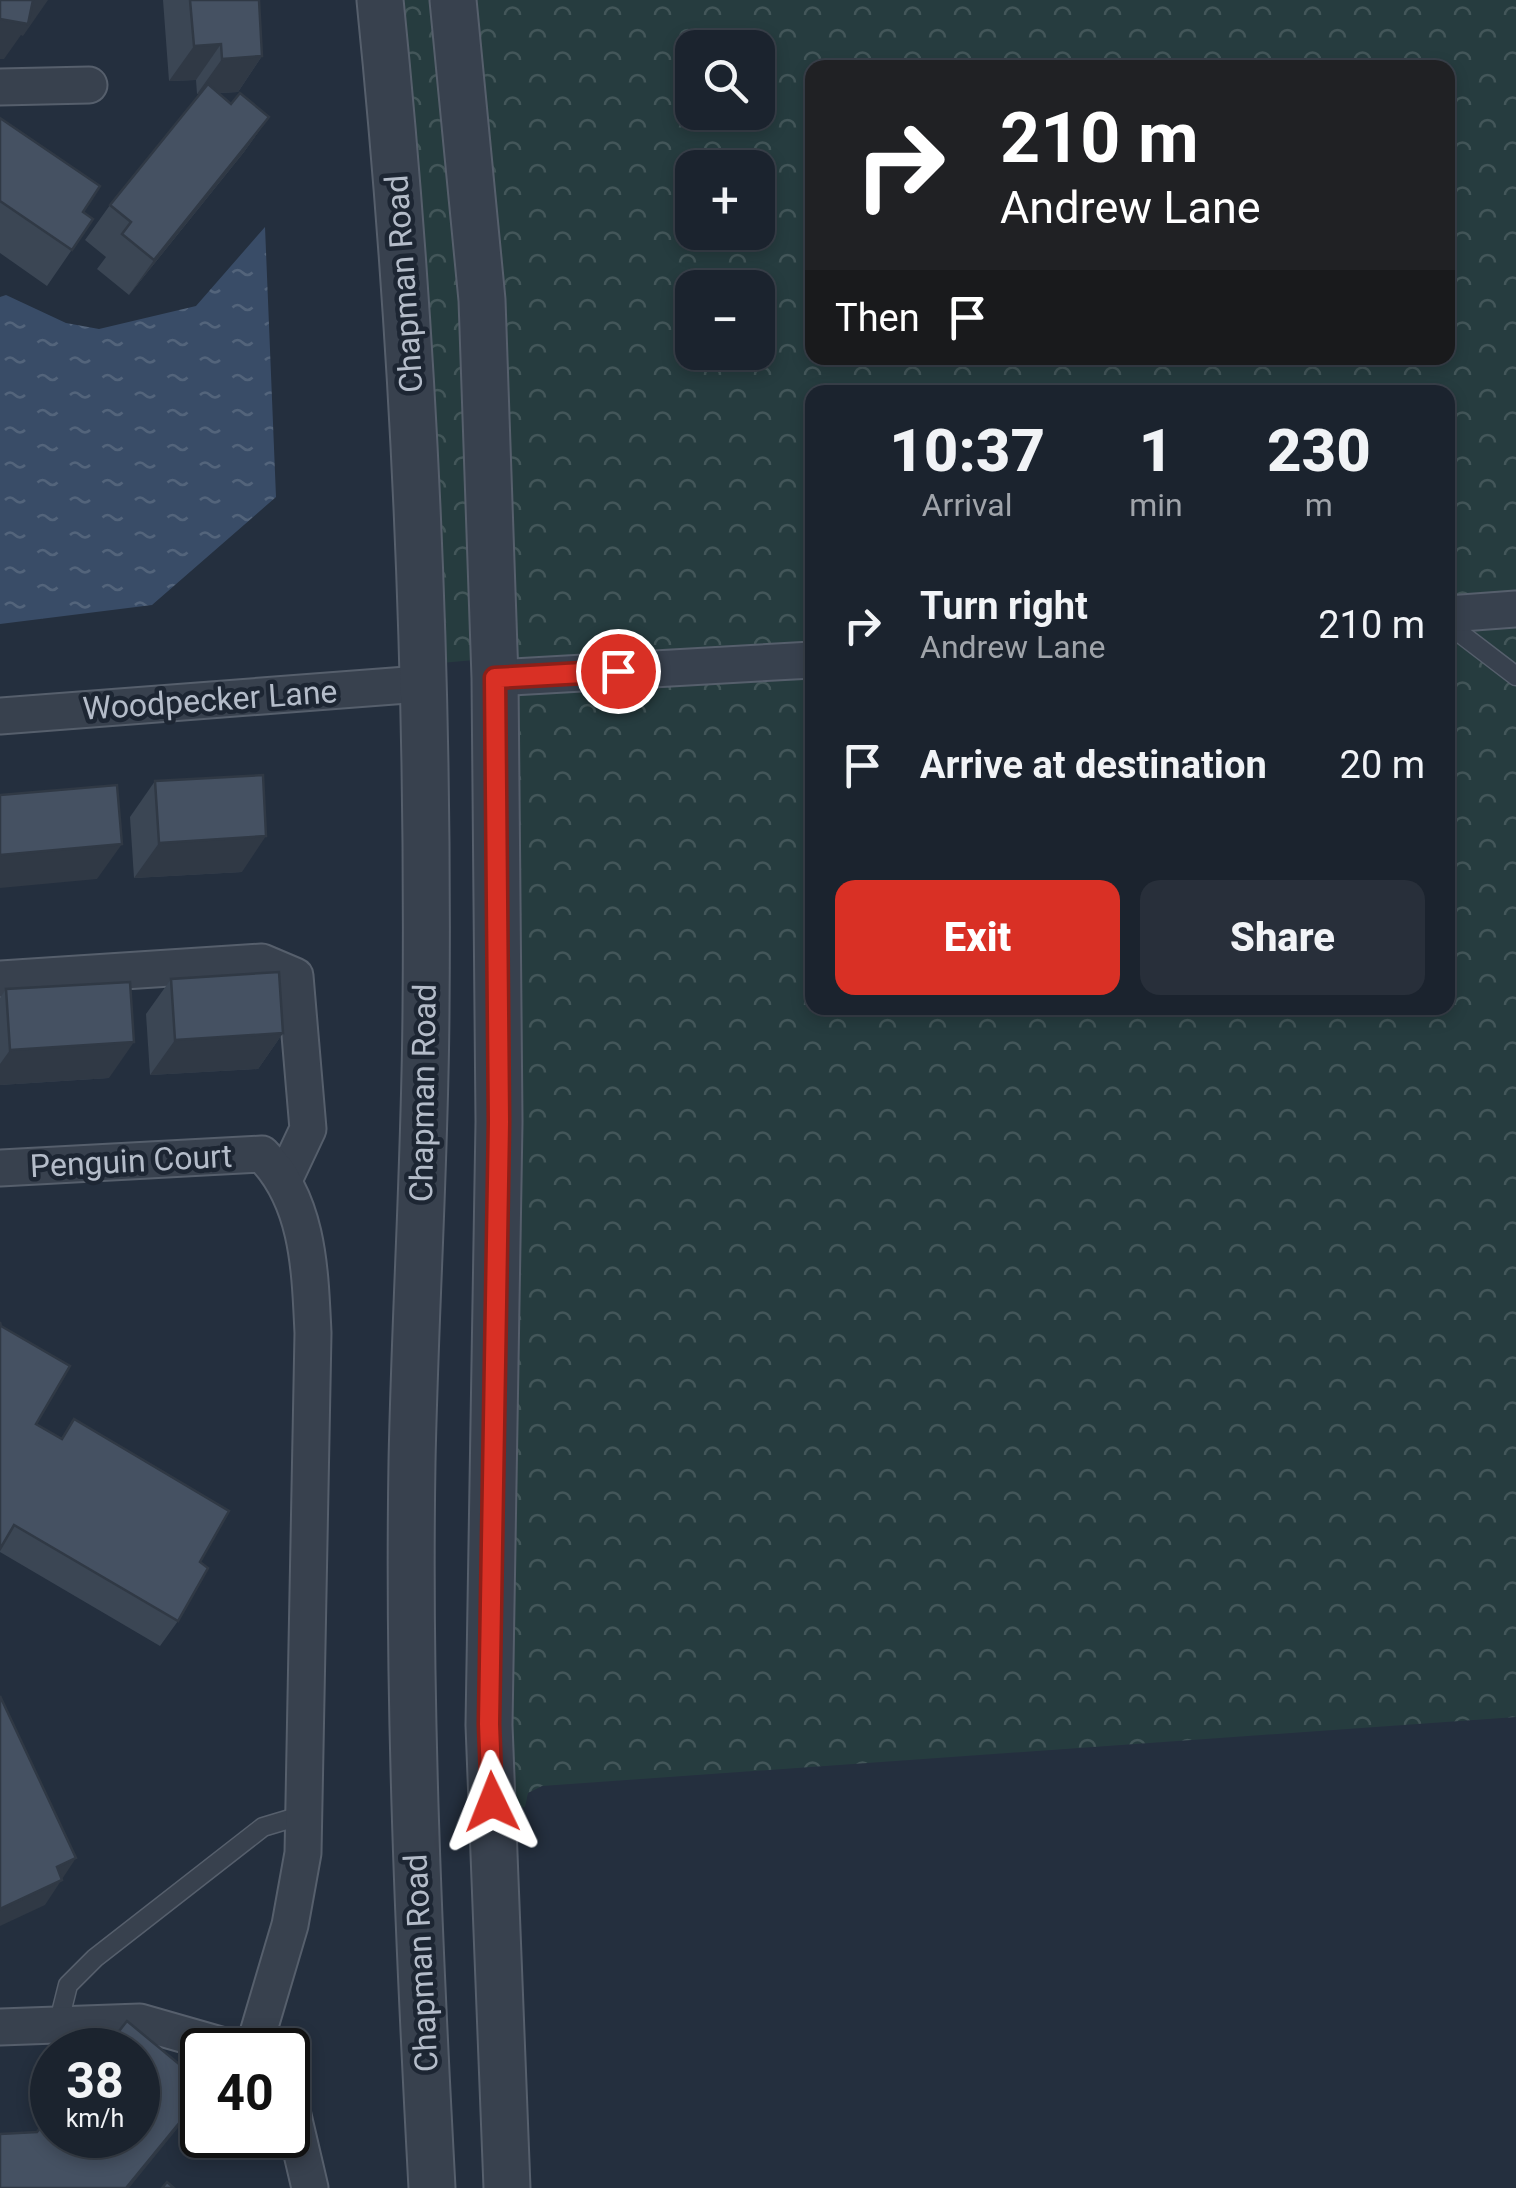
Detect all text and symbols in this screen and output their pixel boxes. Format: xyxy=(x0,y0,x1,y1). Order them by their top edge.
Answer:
map controls xyxy=(675,30,775,370)
button: search xyxy=(675,30,775,130)
text: 210 m xyxy=(1000,97,1199,179)
icon: right xyxy=(835,100,965,230)
button: + xyxy=(675,150,775,250)
street label: Chapman Road xyxy=(377,174,431,394)
text: Andrew Lane xyxy=(1000,181,1261,234)
button: − xyxy=(675,270,775,370)
icon: arrive xyxy=(940,290,995,345)
text: Then xyxy=(835,296,920,340)
text: 10:37 xyxy=(889,415,1045,486)
text: 1 xyxy=(1139,415,1173,486)
text: 230 xyxy=(1267,415,1371,486)
text: Arrival xyxy=(922,486,1013,524)
text: min xyxy=(1129,486,1183,524)
text: m xyxy=(1305,486,1333,524)
text: Turn right xyxy=(920,584,1088,628)
icon: right xyxy=(835,598,890,653)
text: 210 m xyxy=(1318,603,1425,647)
text: Andrew Lane xyxy=(920,628,1105,666)
pin xyxy=(576,629,661,714)
icon: arrive xyxy=(591,644,646,699)
street label: Woodpecker Lane xyxy=(81,672,339,728)
icon: arrive xyxy=(835,738,890,793)
text: Arrive at destination xyxy=(920,743,1267,787)
text: 20 m xyxy=(1340,743,1425,787)
button: Exit xyxy=(835,880,1120,995)
button: Share xyxy=(1140,880,1425,995)
street label: Chapman Road xyxy=(402,984,444,1202)
street label: Penguin Court xyxy=(29,1137,233,1185)
position arrow xyxy=(440,1750,544,1854)
street label: Chapman Road xyxy=(396,1853,446,2073)
speed limit sign: 40 xyxy=(180,2028,310,2158)
text: 38 xyxy=(66,2052,124,2110)
text: km/h xyxy=(66,2104,124,2133)

